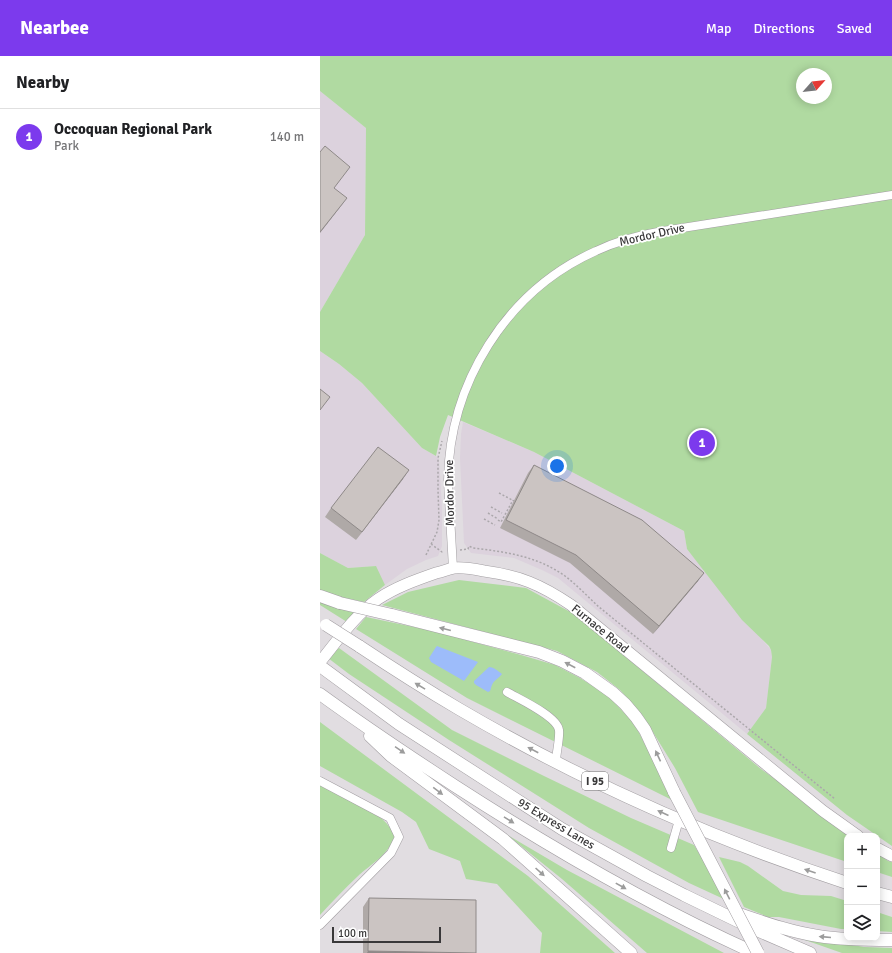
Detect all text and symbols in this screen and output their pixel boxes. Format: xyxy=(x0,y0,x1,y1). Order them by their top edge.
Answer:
text: Nearbee xyxy=(20,16,89,40)
text: Map xyxy=(706,20,732,37)
text: Directions xyxy=(754,20,815,37)
text: Saved xyxy=(837,20,872,37)
north arrow xyxy=(796,68,832,104)
text: Nearby xyxy=(16,72,69,93)
text: Occoquan Regional Park xyxy=(54,120,212,138)
text: 1 xyxy=(25,129,33,145)
text: 140 m xyxy=(270,129,304,145)
text: Park xyxy=(54,138,79,154)
street label: Mordor Drive xyxy=(618,220,686,250)
pin: 1 xyxy=(689,428,715,458)
your location xyxy=(547,456,567,476)
street label: Mordor Drive xyxy=(442,460,458,526)
street label: Furnace Road xyxy=(568,601,632,657)
one-way arrow xyxy=(439,625,451,631)
one-way arrow xyxy=(564,662,576,668)
one-way arrow xyxy=(415,682,425,690)
one-way arrow xyxy=(395,746,405,754)
one-way arrow xyxy=(528,747,539,753)
one-way arrow xyxy=(655,750,661,762)
road number: I 95 xyxy=(582,772,608,790)
one-way arrow xyxy=(433,787,444,795)
street label: 95 Express Lanes xyxy=(515,795,597,853)
one-way arrow xyxy=(658,810,669,816)
one-way arrow xyxy=(503,817,515,824)
map controls xyxy=(844,833,880,941)
button: + xyxy=(844,833,880,869)
one-way arrow xyxy=(535,867,546,876)
one-way arrow xyxy=(804,867,816,873)
button: − xyxy=(844,869,880,905)
one-way arrow xyxy=(615,883,627,890)
one-way arrow xyxy=(724,888,730,899)
button: layers xyxy=(844,905,880,941)
scale bar xyxy=(332,925,441,944)
text: 100 m xyxy=(338,927,367,940)
one-way arrow xyxy=(819,933,831,940)

